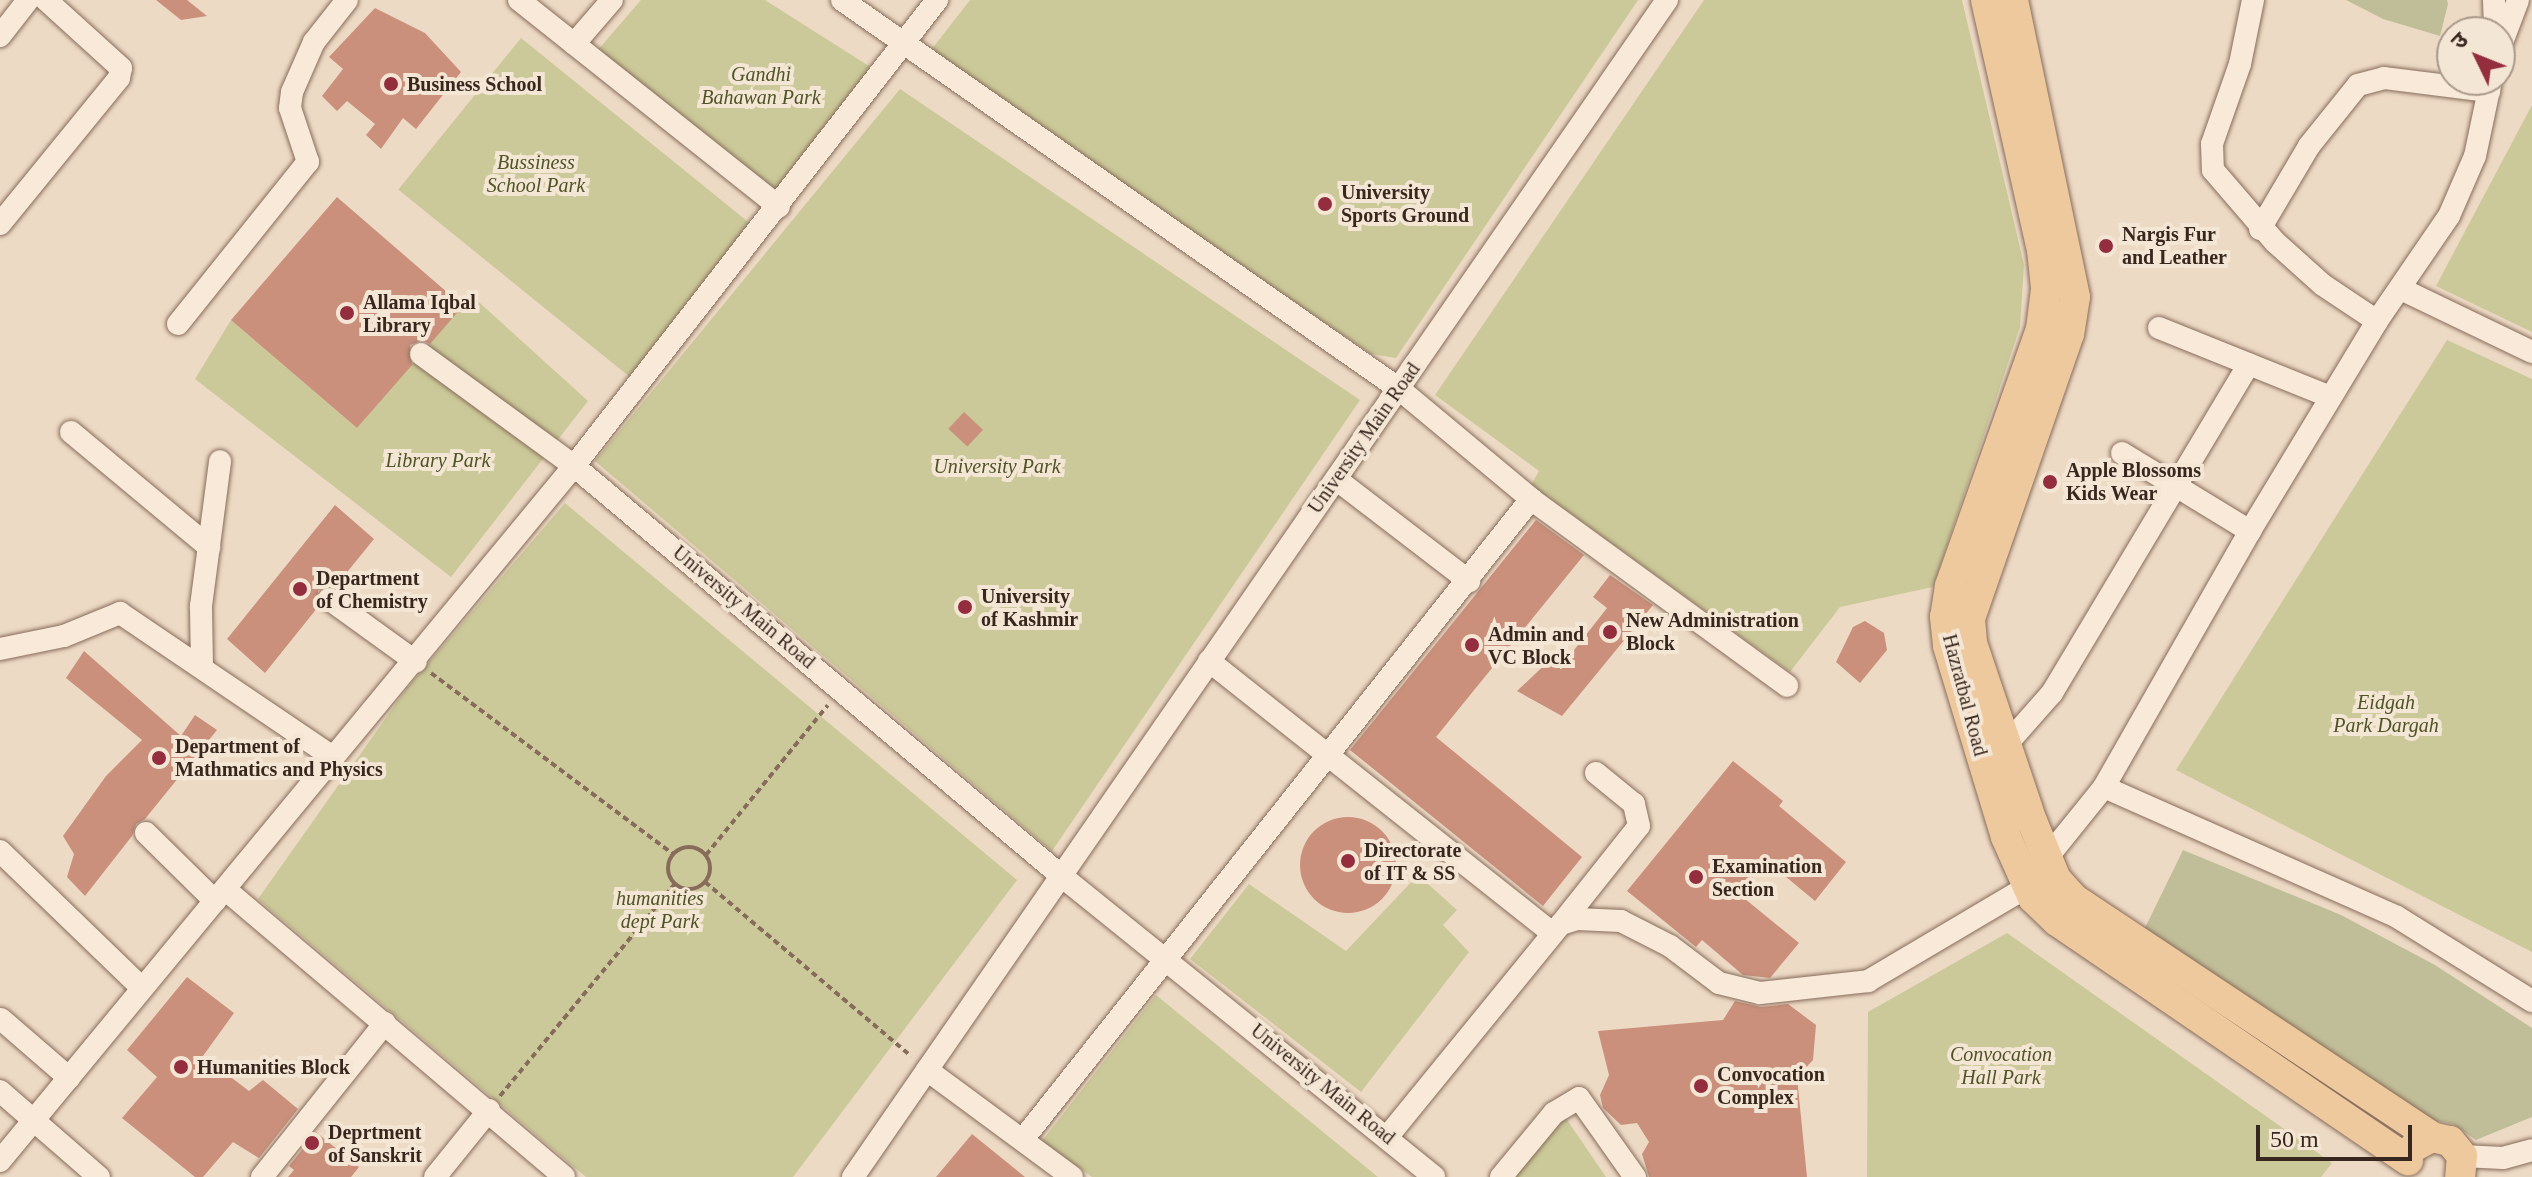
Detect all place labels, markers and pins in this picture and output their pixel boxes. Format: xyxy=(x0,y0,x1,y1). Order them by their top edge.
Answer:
place label: Business School xyxy=(407,72,542,96)
marker: Business School xyxy=(382,75,400,93)
place label: University Sports Ground xyxy=(1341,180,1469,227)
marker: University Sports Ground xyxy=(1316,195,1334,213)
place label: Nargis Fur and Leather xyxy=(2122,222,2227,269)
marker: Nargis Fur and Leather xyxy=(2097,237,2115,255)
place label: Allama Iqbal Library xyxy=(363,290,476,337)
marker: Allama Iqbal Library xyxy=(338,304,356,322)
place label: Apple Blossoms Kids Wear xyxy=(2066,458,2201,505)
marker: Apple Blossoms Kids Wear xyxy=(2041,473,2059,491)
place label: Department of Chemistry xyxy=(316,566,428,613)
marker: Department of Chemistry xyxy=(291,580,309,598)
place label: University of Kashmir xyxy=(981,584,1078,631)
marker: University of Kashmir xyxy=(956,598,974,616)
place label: New Administration Block xyxy=(1626,608,1800,655)
place label: Admin and VC Block xyxy=(1488,622,1584,669)
marker: New Administration Block xyxy=(1601,623,1619,641)
marker: Admin and VC Block xyxy=(1463,636,1481,654)
place label: Department of Mathmatics and Physics xyxy=(175,734,383,781)
marker: Department of Mathmatics and Physics xyxy=(150,749,168,767)
place label: Directorate of IT & SS xyxy=(1364,838,1461,885)
marker: Directorate of IT & SS xyxy=(1339,852,1357,870)
place label: Examination Section xyxy=(1712,854,1822,901)
marker: Examination Section xyxy=(1687,868,1705,886)
place label: Humanities Block xyxy=(197,1055,350,1079)
marker: Humanities Block xyxy=(172,1058,190,1076)
place label: Convocation Complex xyxy=(1717,1062,1825,1109)
marker: Convocation Complex xyxy=(1692,1077,1710,1095)
place label: Deprtment of Sanskrit xyxy=(328,1120,422,1167)
marker: Deprtment of Sanskrit xyxy=(303,1134,321,1152)

